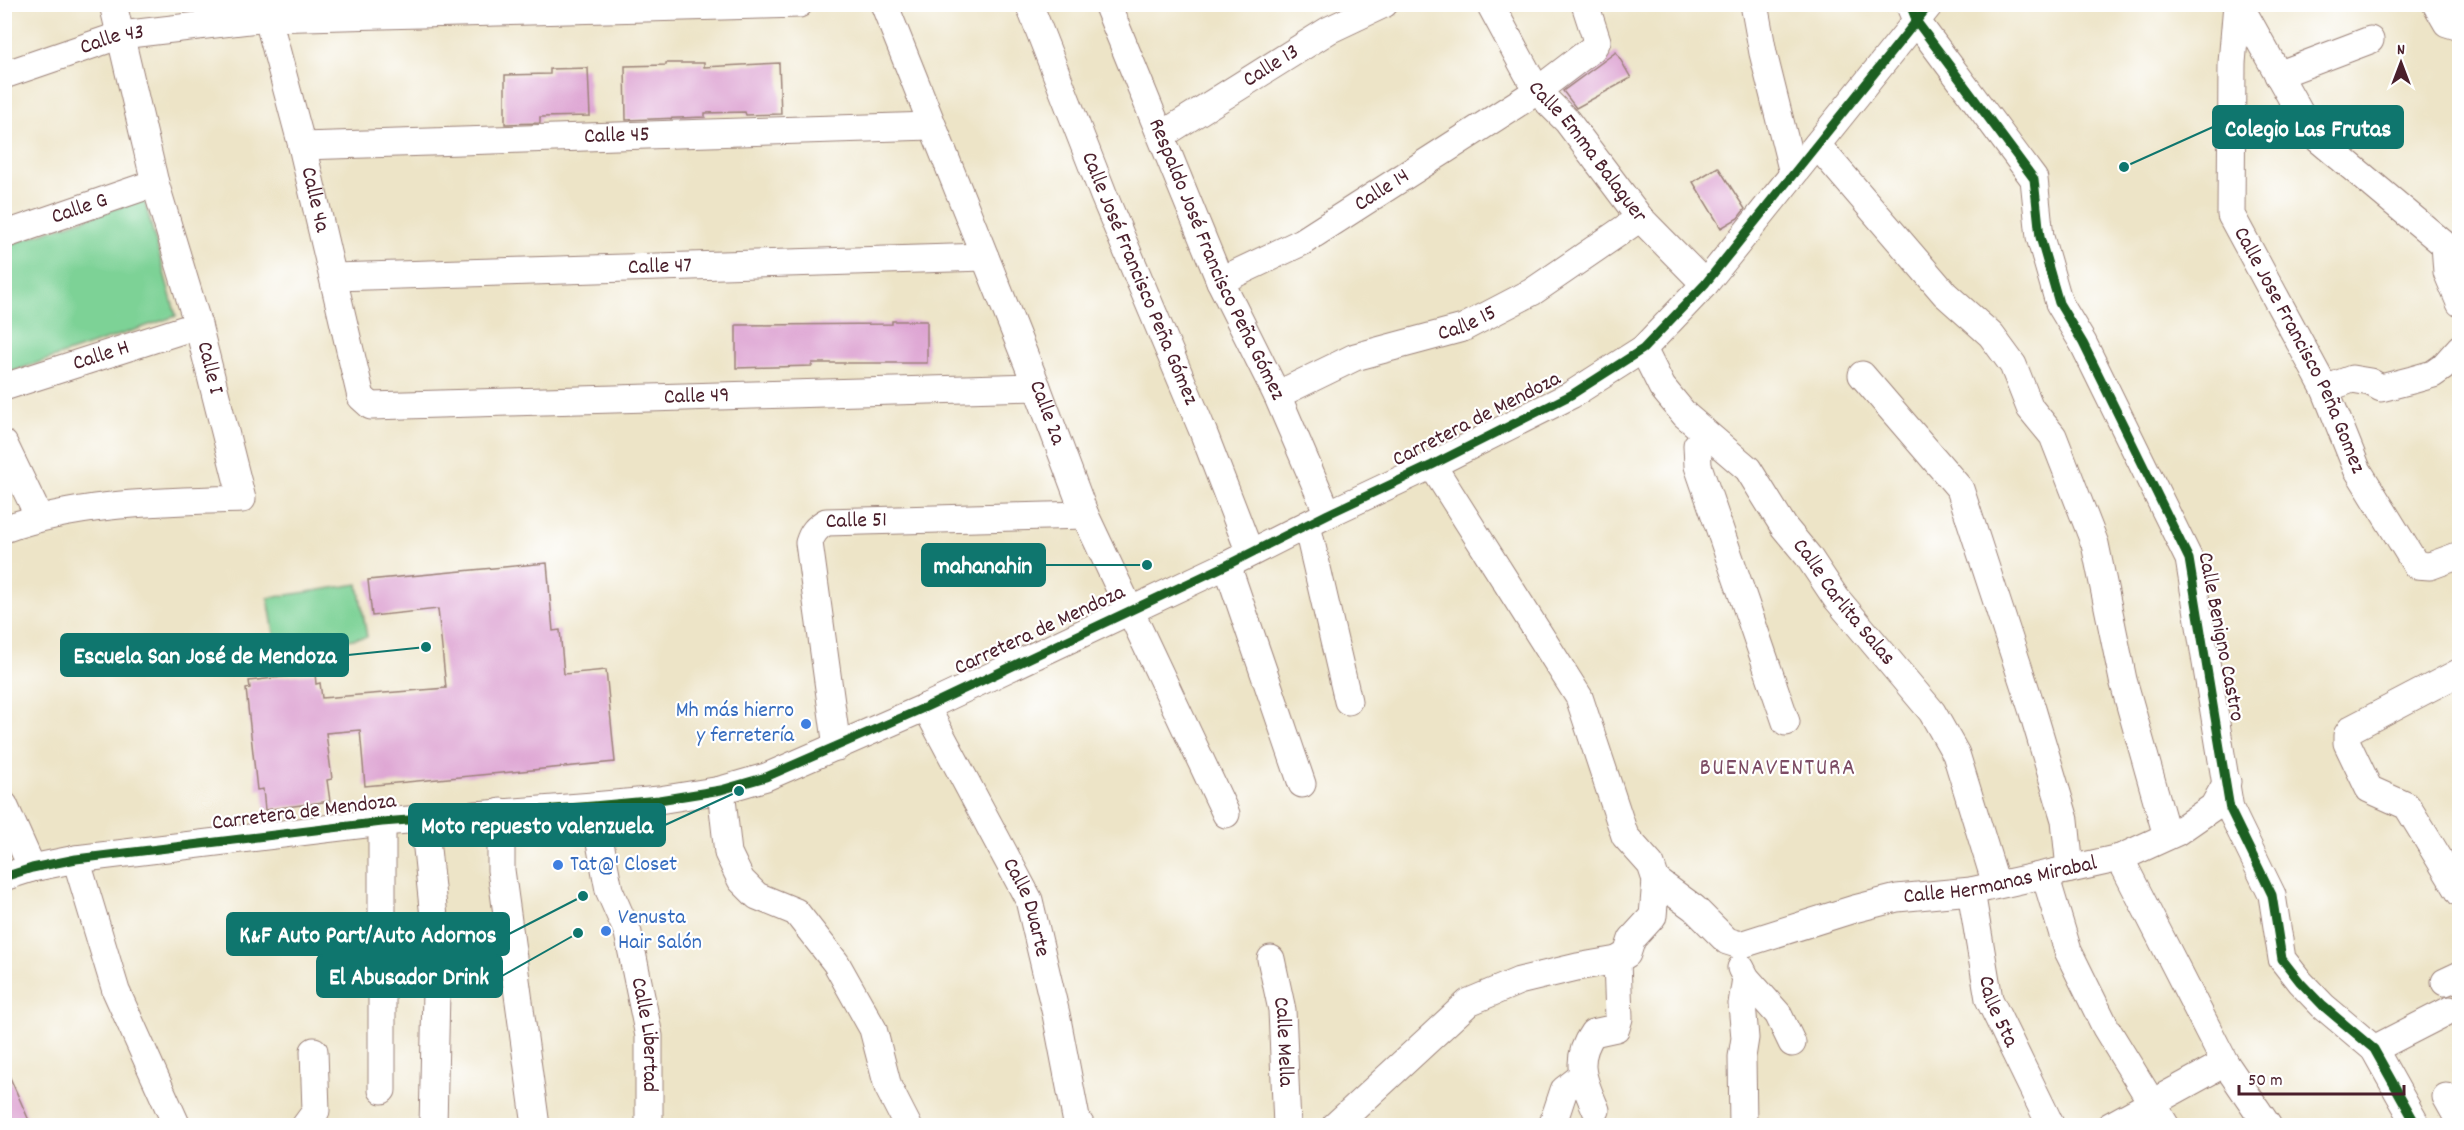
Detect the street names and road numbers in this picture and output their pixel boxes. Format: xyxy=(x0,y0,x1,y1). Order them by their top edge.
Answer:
street label: Calle 43 xyxy=(76,17,146,63)
street label: Calle 13 xyxy=(1237,37,1305,96)
street label: Calle Emma Balaguer xyxy=(1519,76,1655,230)
street label: Respaldo José Francisco Peña Gómez xyxy=(1140,114,1293,406)
street label: Calle 45 xyxy=(583,119,650,153)
street label: Calle José Francisco Peña Gómez xyxy=(1073,148,1206,411)
street label: Calle 14 xyxy=(1348,161,1416,220)
street label: Calle 4a xyxy=(292,164,337,236)
street label: Calle G xyxy=(47,185,112,233)
street label: Calle Jose Francisco Peña Gomez xyxy=(2225,222,2373,479)
street label: Calle 47 xyxy=(627,251,692,283)
street label: Calle 15 xyxy=(1435,298,1502,350)
street label: Calle H xyxy=(69,332,133,379)
street label: Calle I xyxy=(188,338,231,398)
street label: Carretera de Mendoza xyxy=(1388,364,1567,476)
street label: Calle 2a xyxy=(1021,376,1073,450)
street label: Calle 49 xyxy=(663,380,730,413)
street label: Calle 51 xyxy=(825,505,887,538)
street label: Calle Carlita Salas xyxy=(1784,532,1902,673)
street label: Calle Benigno Castro xyxy=(2188,550,2252,724)
street label: Carretera de Mendoza xyxy=(950,578,1131,684)
street label: Carretera de Mendoza xyxy=(210,786,398,840)
street label: Calle Hermanas Mirabal xyxy=(1902,848,2100,913)
street label: Calle Duarte xyxy=(994,853,1057,960)
street label: Calle 5ta xyxy=(1970,974,2026,1053)
street label: Calle Libertad xyxy=(622,975,665,1092)
street label: Calle Mella xyxy=(1264,994,1301,1088)

